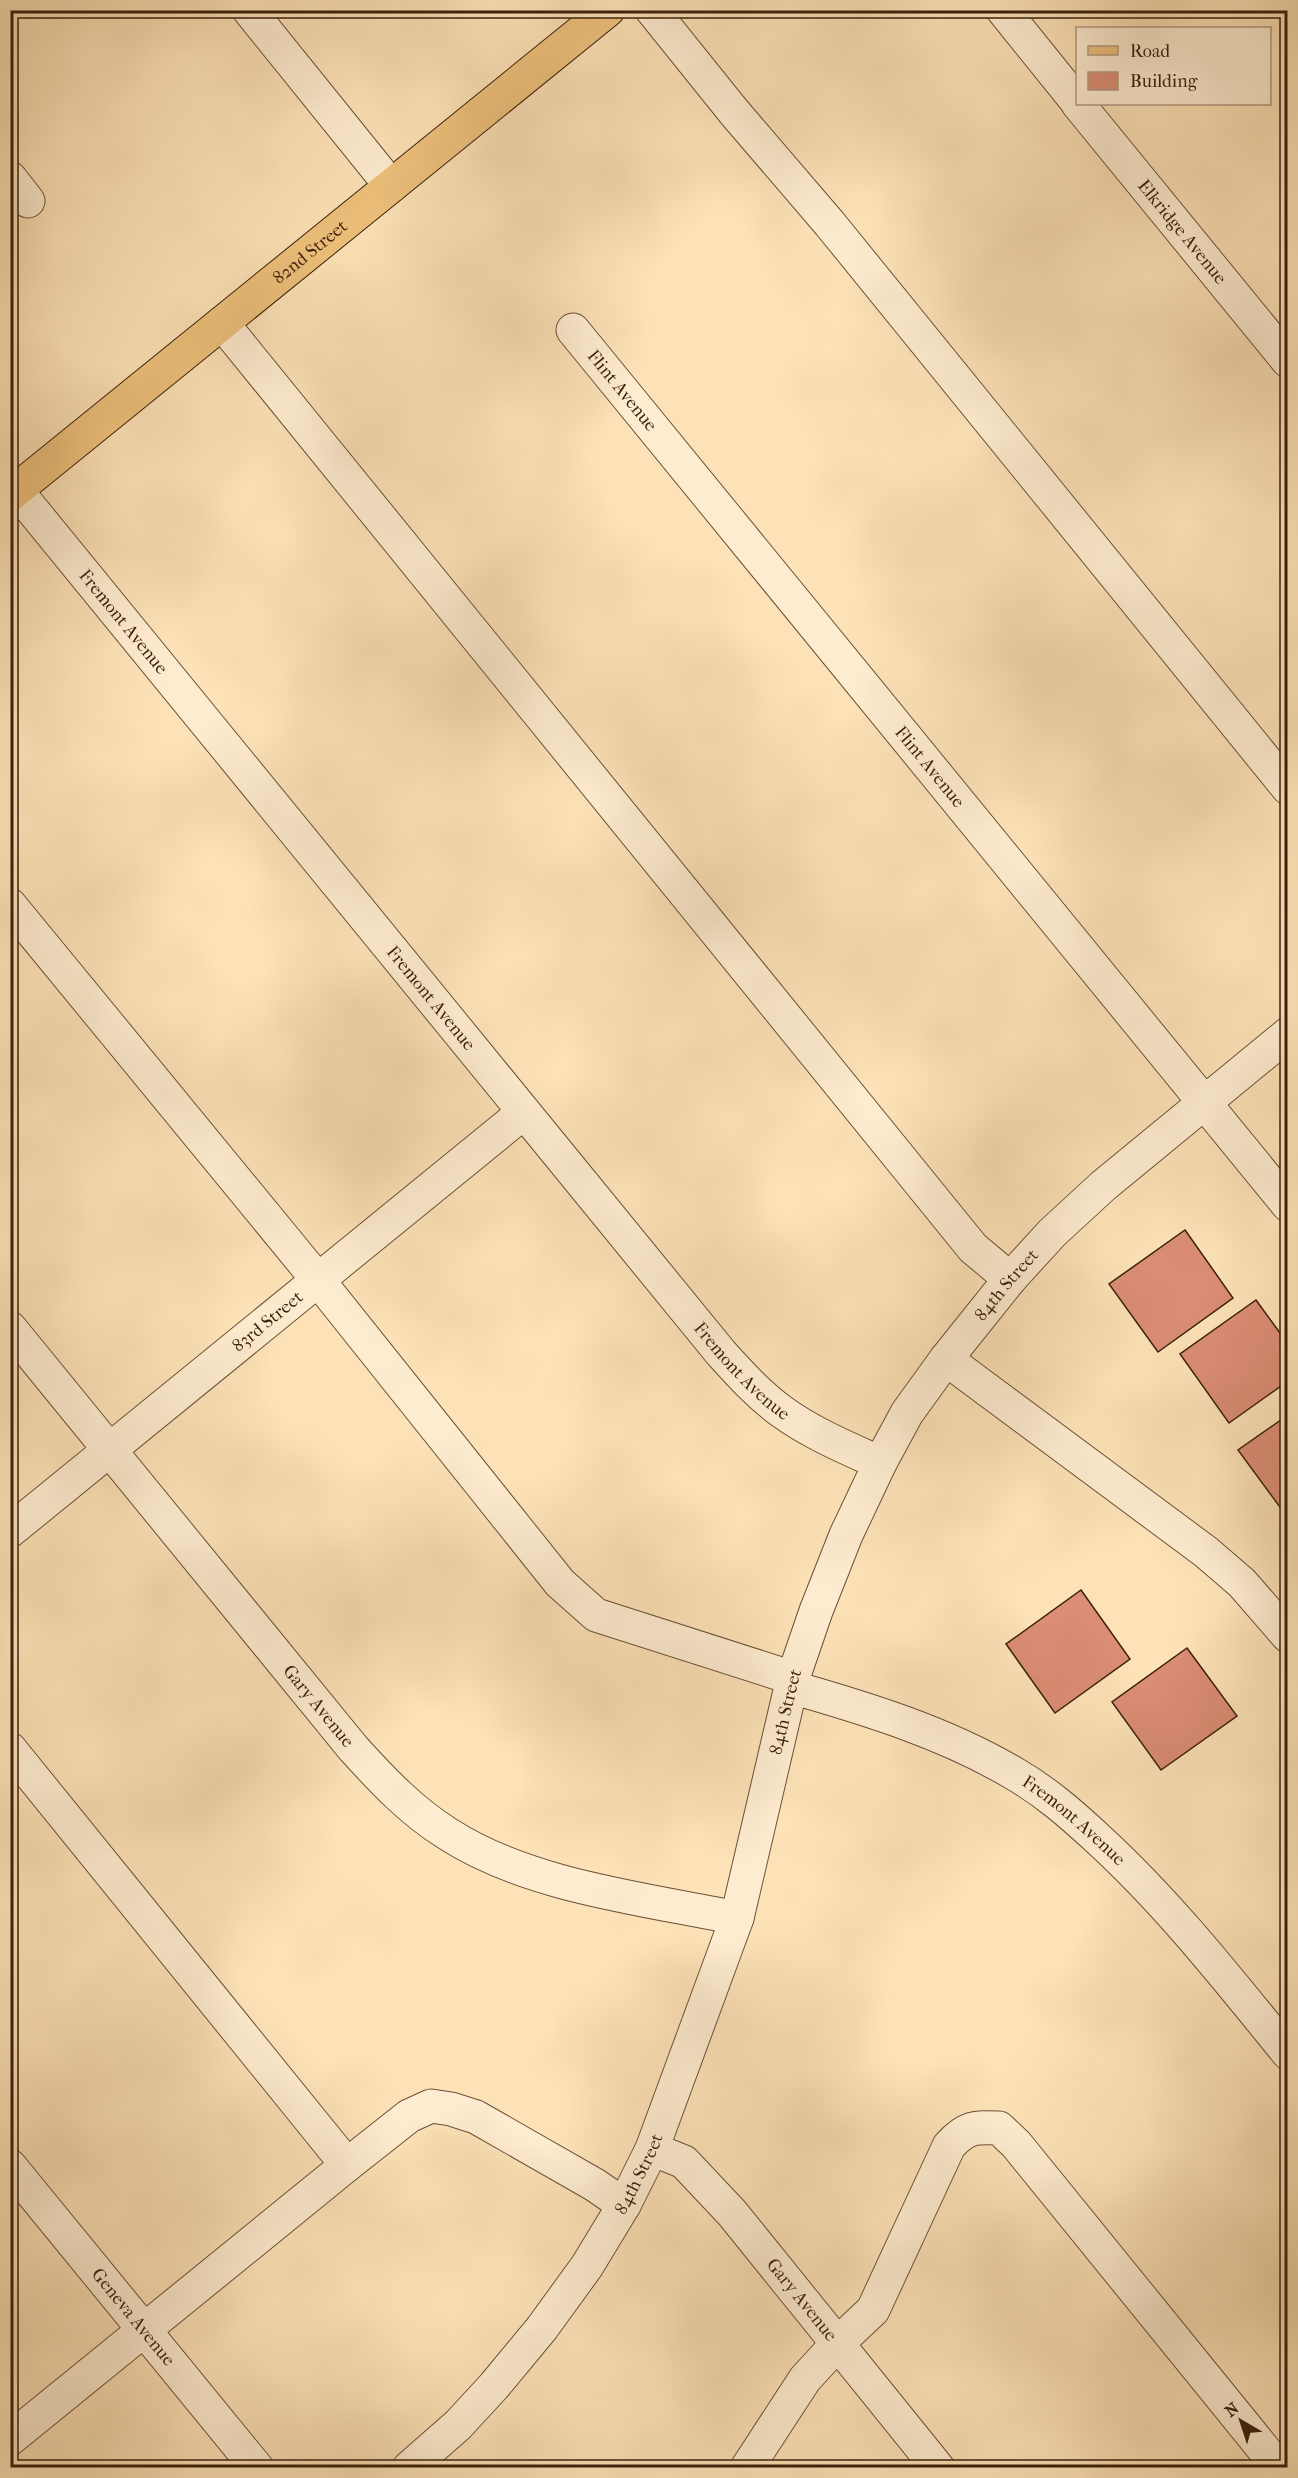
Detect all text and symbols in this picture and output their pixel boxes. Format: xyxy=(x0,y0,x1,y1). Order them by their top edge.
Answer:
legend xyxy=(1076,27,1271,105)
text: Road xyxy=(1130,41,1170,62)
text: Building xyxy=(1130,71,1198,92)
street label: Elkridge Avenue xyxy=(1133,176,1231,289)
street label: 82nd Street xyxy=(269,215,352,289)
street label: Flint Avenue xyxy=(583,346,661,436)
street label: Fremont Avenue xyxy=(74,565,172,679)
street label: Flint Avenue xyxy=(890,722,969,812)
street label: Fremont Avenue xyxy=(382,942,480,1055)
street label: 84th Street xyxy=(971,1245,1043,1325)
street label: 83rd Street xyxy=(228,1286,308,1357)
street label: Fremont Avenue xyxy=(689,1318,794,1425)
street label: Gary Avenue xyxy=(278,1661,358,1752)
street label: 84th Street xyxy=(765,1666,807,1757)
street label: Fremont Avenue xyxy=(1018,1771,1130,1870)
street label: 84th Street xyxy=(611,2130,668,2219)
street label: Gary Avenue xyxy=(762,2254,841,2346)
street label: Geneva Avenue xyxy=(87,2264,179,2370)
north arrow xyxy=(1211,2391,1271,2451)
text: N xyxy=(1221,2398,1243,2421)

